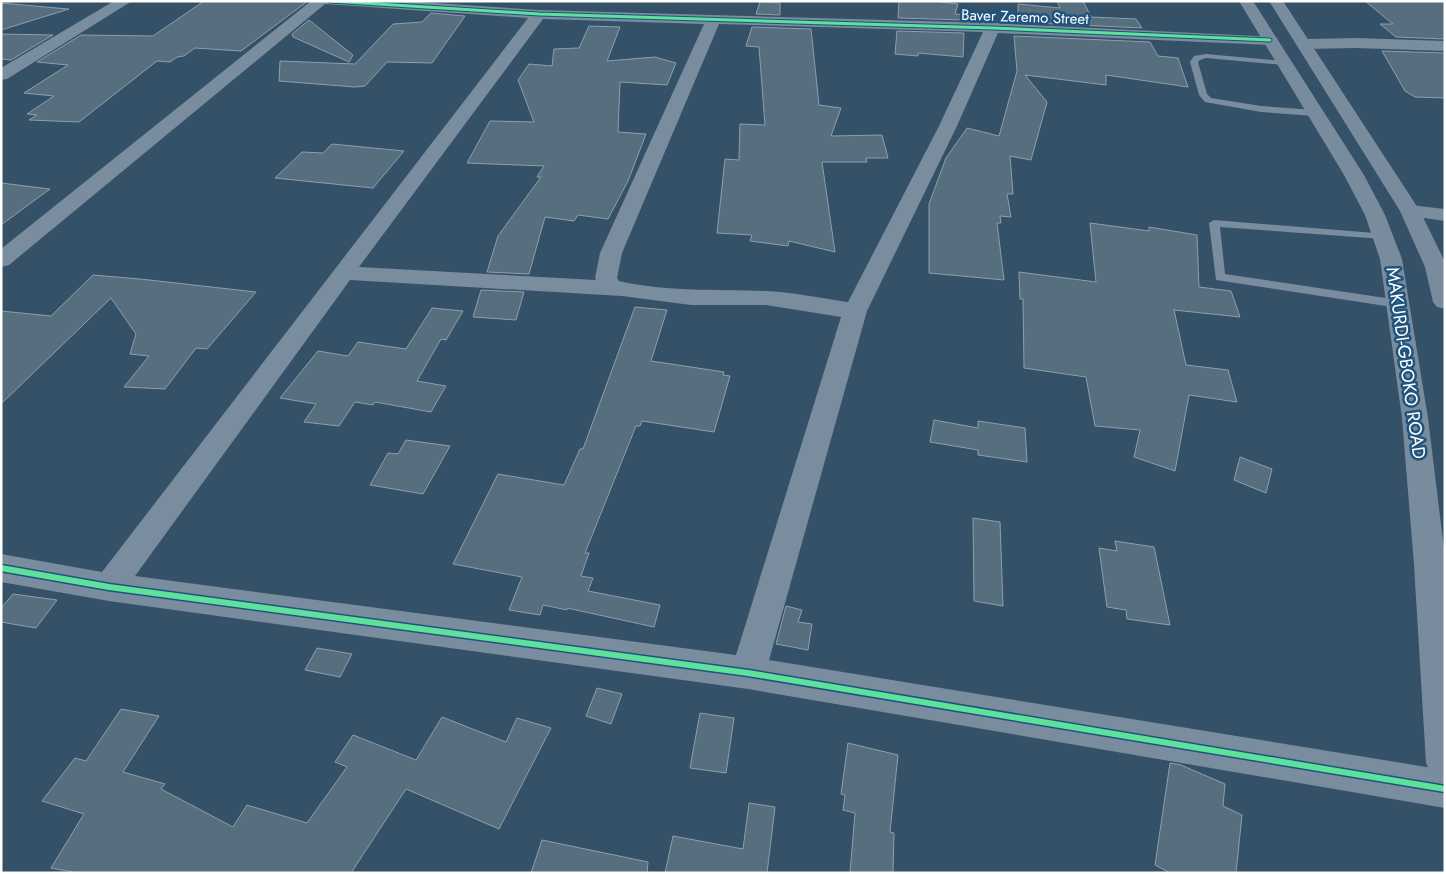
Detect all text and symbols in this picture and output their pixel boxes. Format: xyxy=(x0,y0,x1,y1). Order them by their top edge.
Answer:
street label: Baver Zeremo Street xyxy=(961,4,1090,30)
street label: MAKURDI-GBOKO ROAD xyxy=(1380,265,1432,461)

